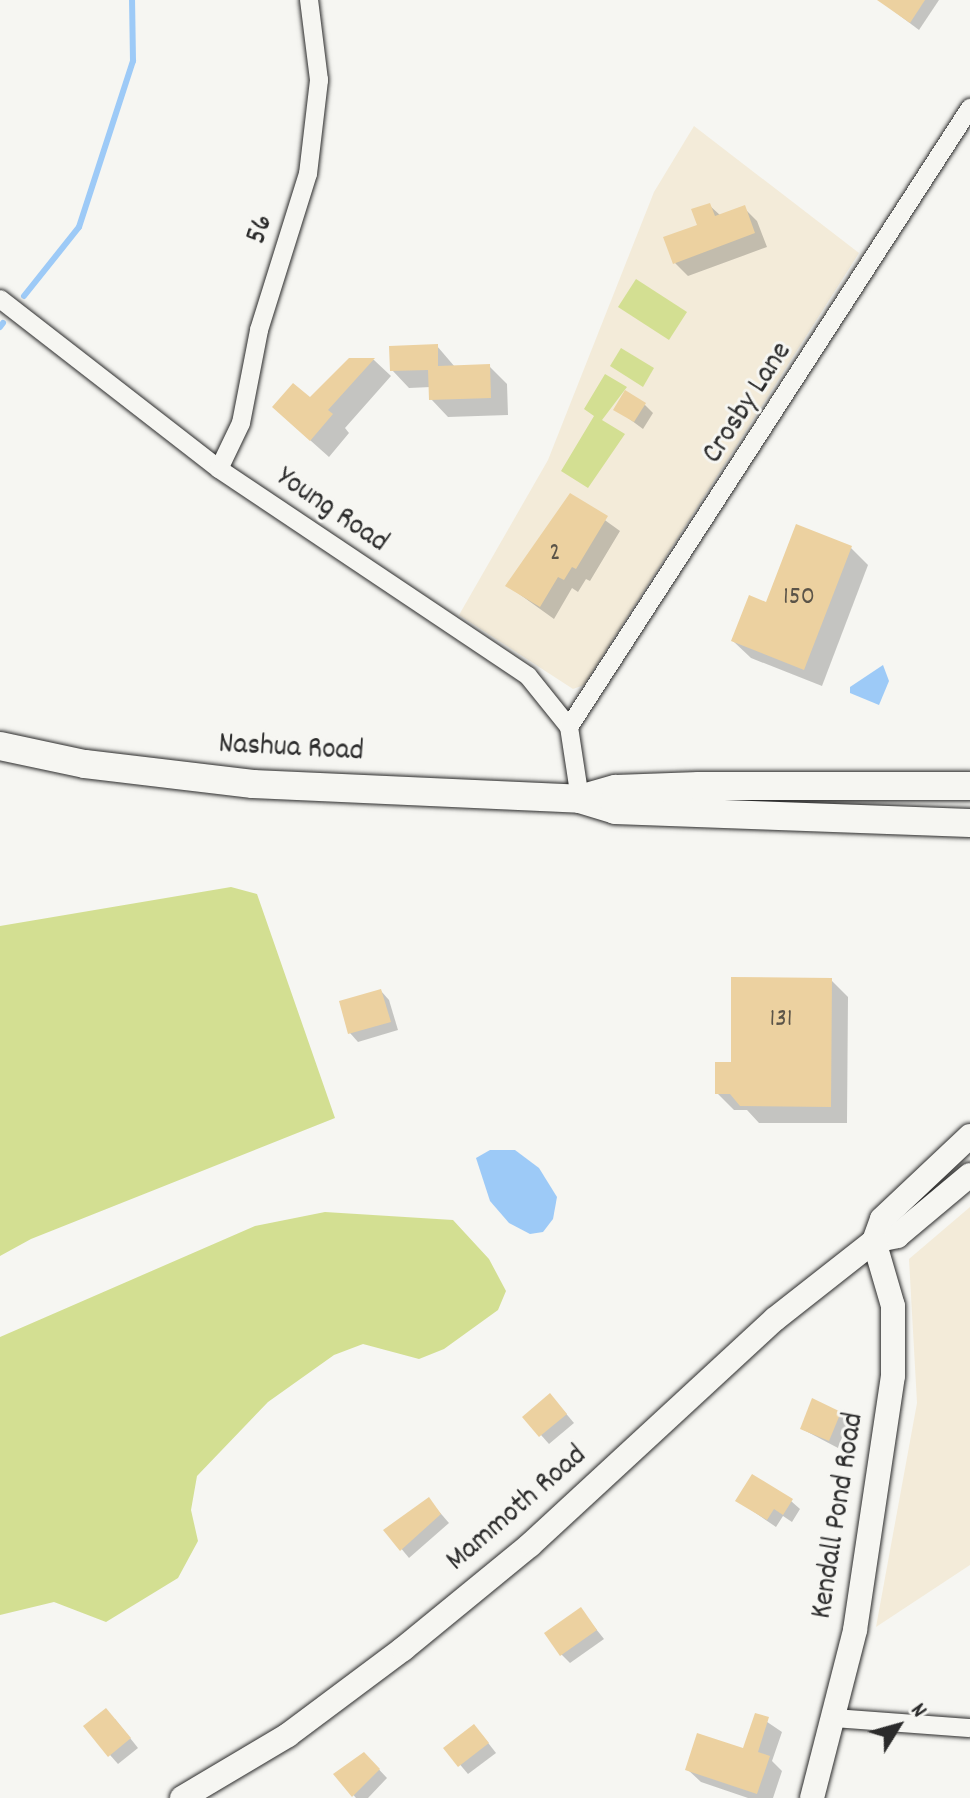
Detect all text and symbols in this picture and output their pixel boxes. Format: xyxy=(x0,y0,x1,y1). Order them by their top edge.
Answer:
street label: 56 xyxy=(240,211,284,249)
street label: Crosby Lane xyxy=(697,337,801,471)
street label: Young Road xyxy=(268,462,394,562)
house number: 2 xyxy=(549,538,561,570)
house number: 150 xyxy=(783,582,815,614)
street label: Nashua Road xyxy=(218,728,364,772)
house number: 131 xyxy=(770,1004,792,1036)
street label: Kendall Pond Road xyxy=(806,1410,874,1622)
street label: Mammoth Road xyxy=(441,1439,595,1581)
north arrow xyxy=(858,1686,938,1766)
text: N xyxy=(902,1698,933,1725)

